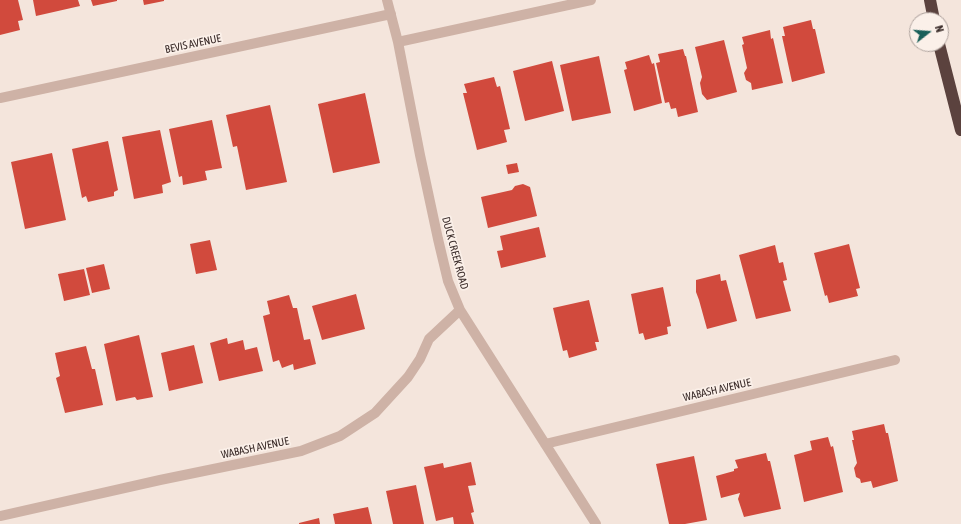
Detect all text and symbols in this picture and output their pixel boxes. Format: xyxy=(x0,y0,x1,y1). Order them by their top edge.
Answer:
north arrow xyxy=(909,12,949,52)
text: N xyxy=(933,24,946,34)
street label: BEVIS AVENUE xyxy=(164,32,222,56)
street label: DUCK CREEK ROAD xyxy=(439,215,471,291)
street label: WABASH AVENUE xyxy=(682,376,752,404)
street label: WABASH AVENUE xyxy=(220,434,290,462)

